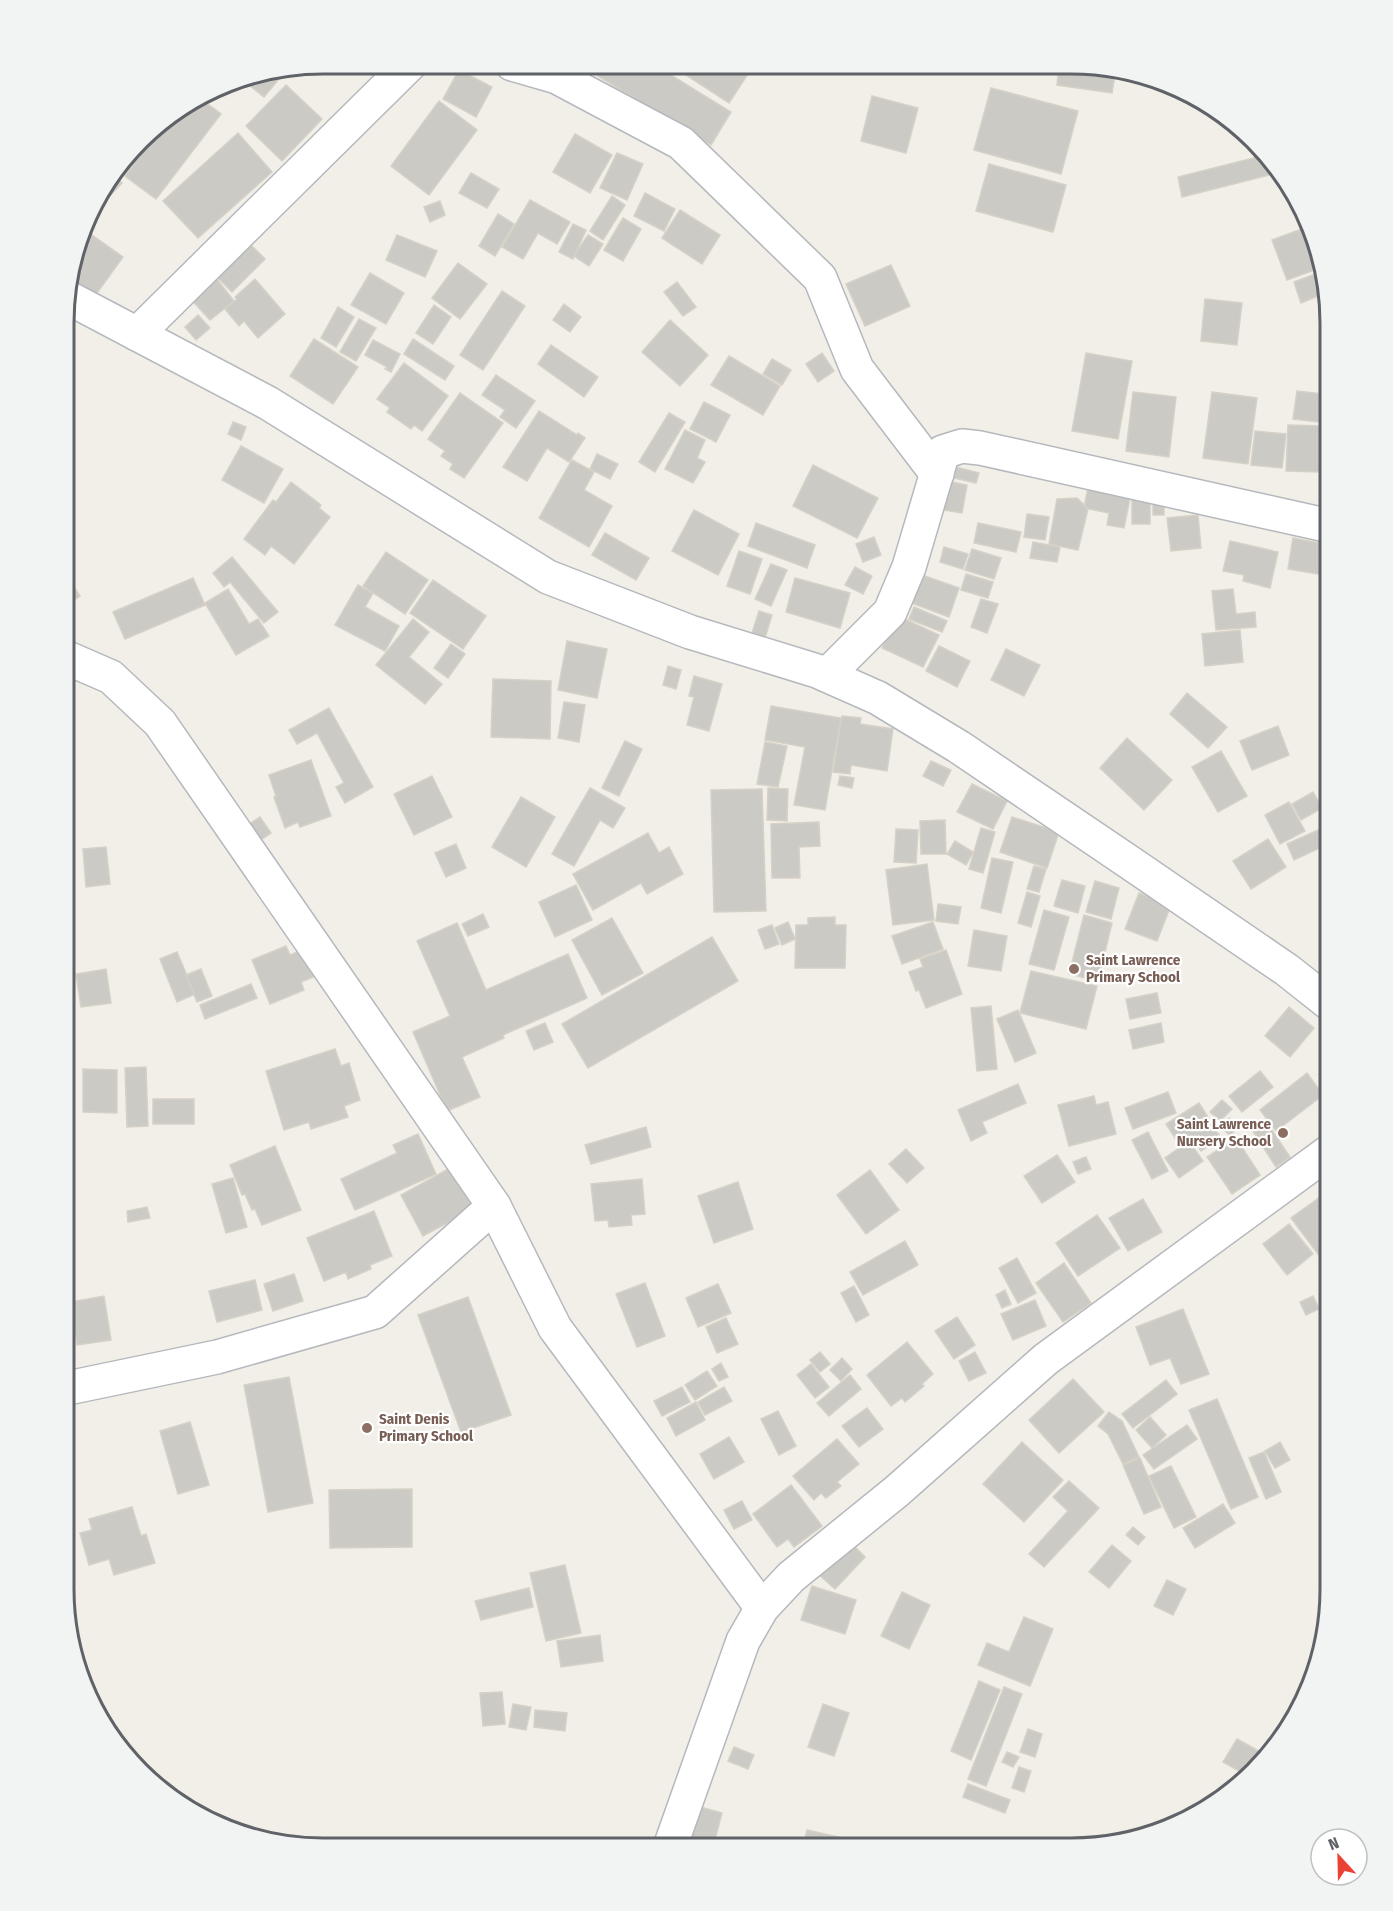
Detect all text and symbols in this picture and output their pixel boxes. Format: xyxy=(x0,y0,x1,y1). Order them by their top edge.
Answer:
place label: Saint Lawrence Primary School xyxy=(1086,951,1181,986)
marker: Saint Lawrence Primary School xyxy=(1067,962,1081,976)
place label: Saint Lawrence Nursery School xyxy=(1177,1115,1272,1150)
marker: Saint Lawrence Nursery School xyxy=(1276,1126,1290,1140)
place label: Saint Denis Primary School xyxy=(379,1410,474,1445)
marker: Saint Denis Primary School xyxy=(360,1421,374,1435)
north arrow xyxy=(1309,1827,1369,1887)
text: N xyxy=(1326,1833,1342,1854)

